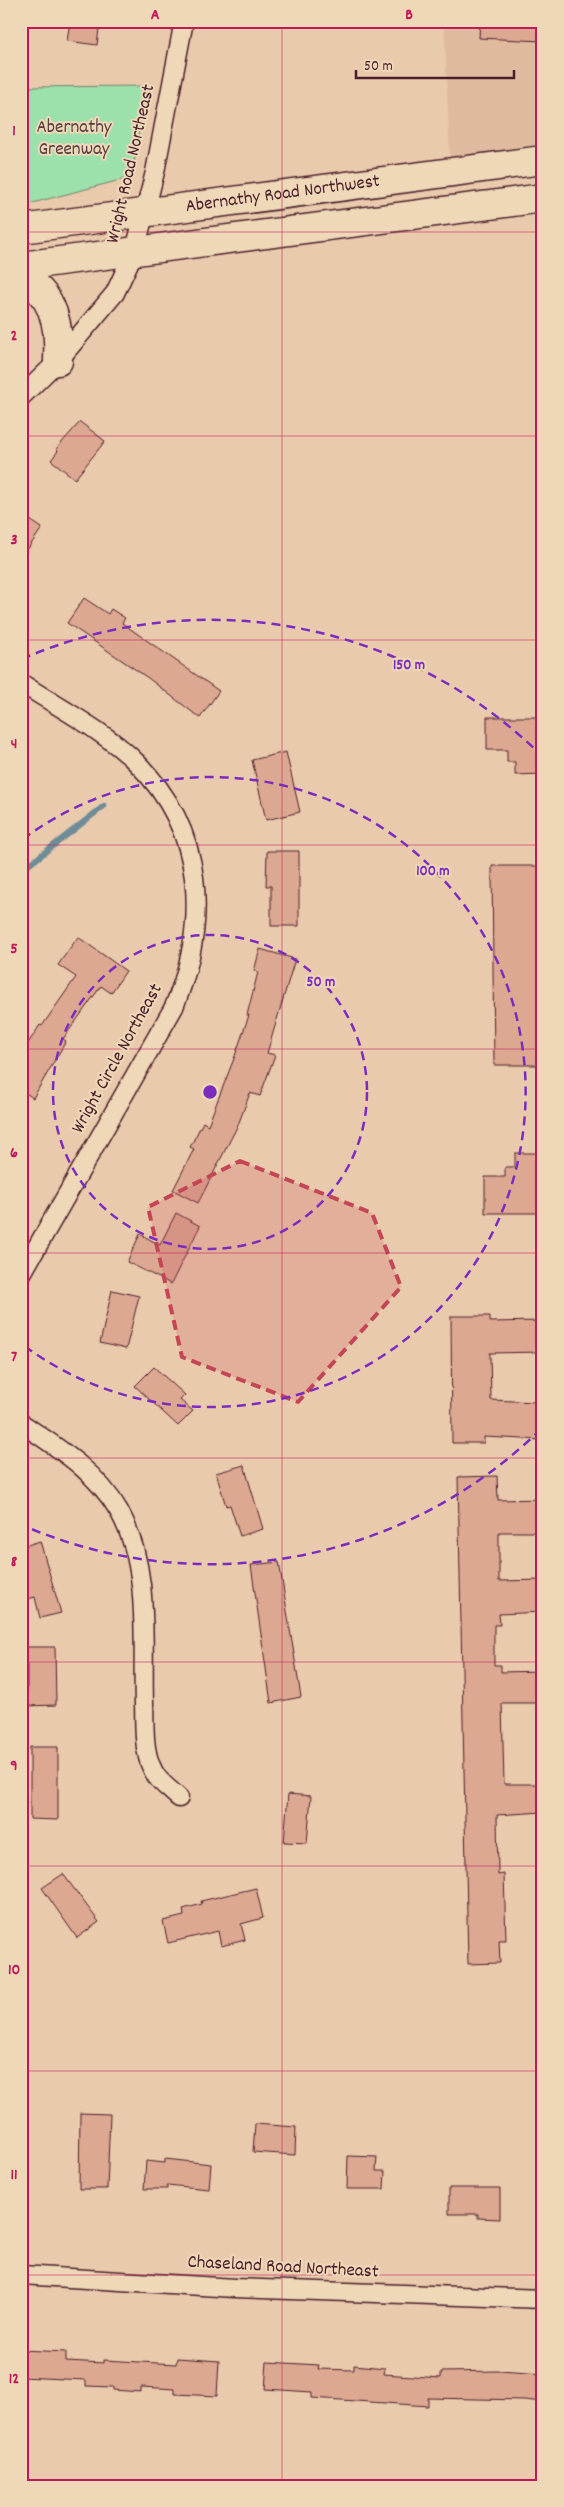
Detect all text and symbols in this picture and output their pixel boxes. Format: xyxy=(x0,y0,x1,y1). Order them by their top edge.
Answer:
text: A xyxy=(151,4,160,27)
text: B xyxy=(405,4,413,27)
scale bar xyxy=(356,48,514,80)
text: 50 m xyxy=(364,56,393,78)
street label: Wright Road Northeast xyxy=(101,82,163,246)
park label: Abernathy Greenway xyxy=(36,115,112,164)
text: 1 xyxy=(12,120,16,143)
street label: Abernathy Road Northwest xyxy=(184,168,382,221)
text: 2 xyxy=(11,325,18,348)
text: 3 xyxy=(10,529,18,552)
text: 150 m xyxy=(393,655,425,677)
text: 4 xyxy=(11,733,17,756)
text: 100 m xyxy=(416,861,450,883)
text: 5 xyxy=(10,938,18,961)
text: 50 m xyxy=(307,972,335,994)
street label: Wright Circle Northeast xyxy=(66,979,170,1139)
centre of rings xyxy=(201,1083,219,1101)
text: 6 xyxy=(10,1142,18,1165)
text: 7 xyxy=(11,1346,17,1369)
text: 8 xyxy=(11,1551,18,1574)
text: 9 xyxy=(10,1755,18,1778)
text: 10 xyxy=(8,1959,20,1982)
text: 11 xyxy=(10,2164,18,2187)
street label: Chaseland Road Northeast xyxy=(187,2250,379,2286)
text: 12 xyxy=(9,2368,19,2391)

